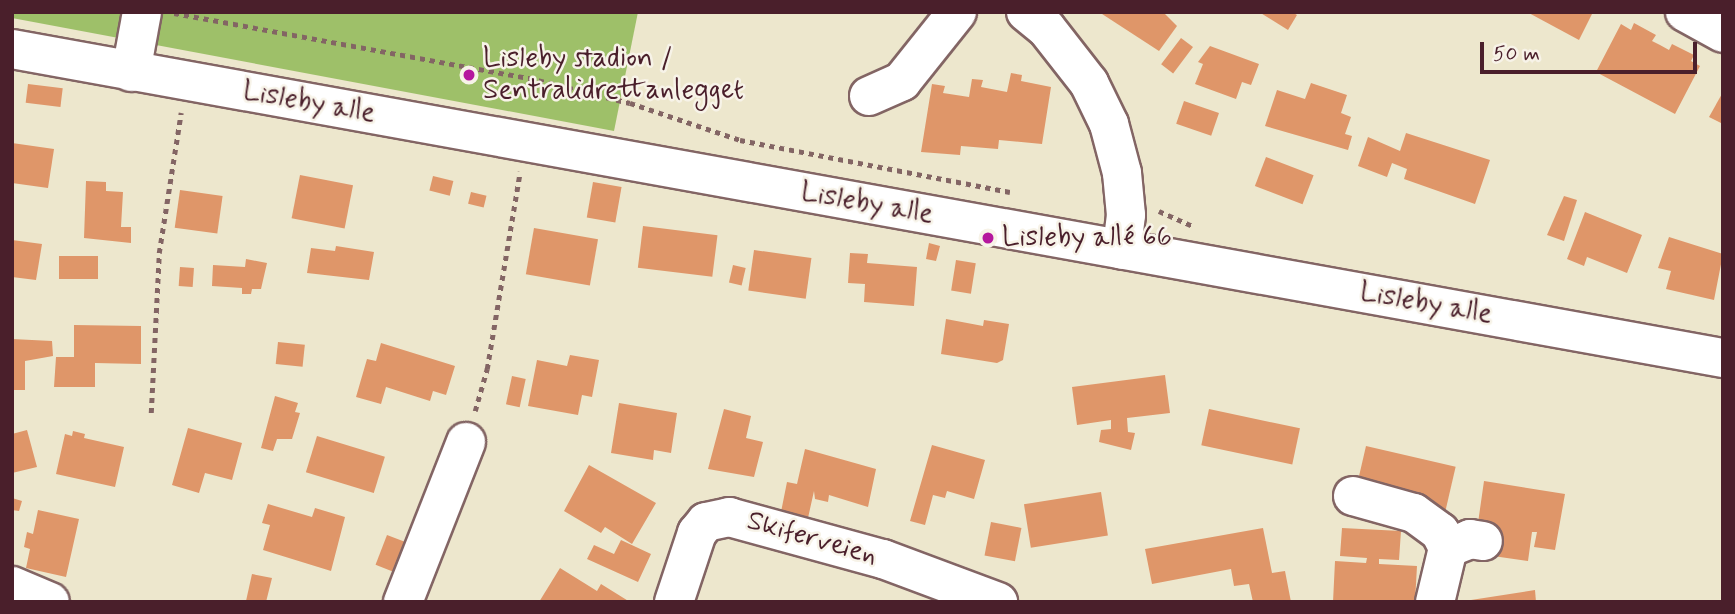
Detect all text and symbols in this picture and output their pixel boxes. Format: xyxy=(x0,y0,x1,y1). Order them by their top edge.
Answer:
scale bar xyxy=(1483,28,1700,72)
text: 50 m xyxy=(1493,40,1540,68)
place label: Lisleby stadion / Sentralidrettanlegget xyxy=(483,42,744,108)
marker: Lisleby stadion / Sentralidrettanlegget xyxy=(461,67,477,83)
street label: Lisleby alle xyxy=(241,75,377,131)
street label: Lisleby alle xyxy=(799,176,935,232)
place label: Lisleby allé 66 xyxy=(1002,221,1171,255)
marker: Lisleby allé 66 xyxy=(980,230,996,246)
street label: Lisleby alle xyxy=(1358,276,1494,332)
street label: Skiferveien xyxy=(743,504,881,574)

